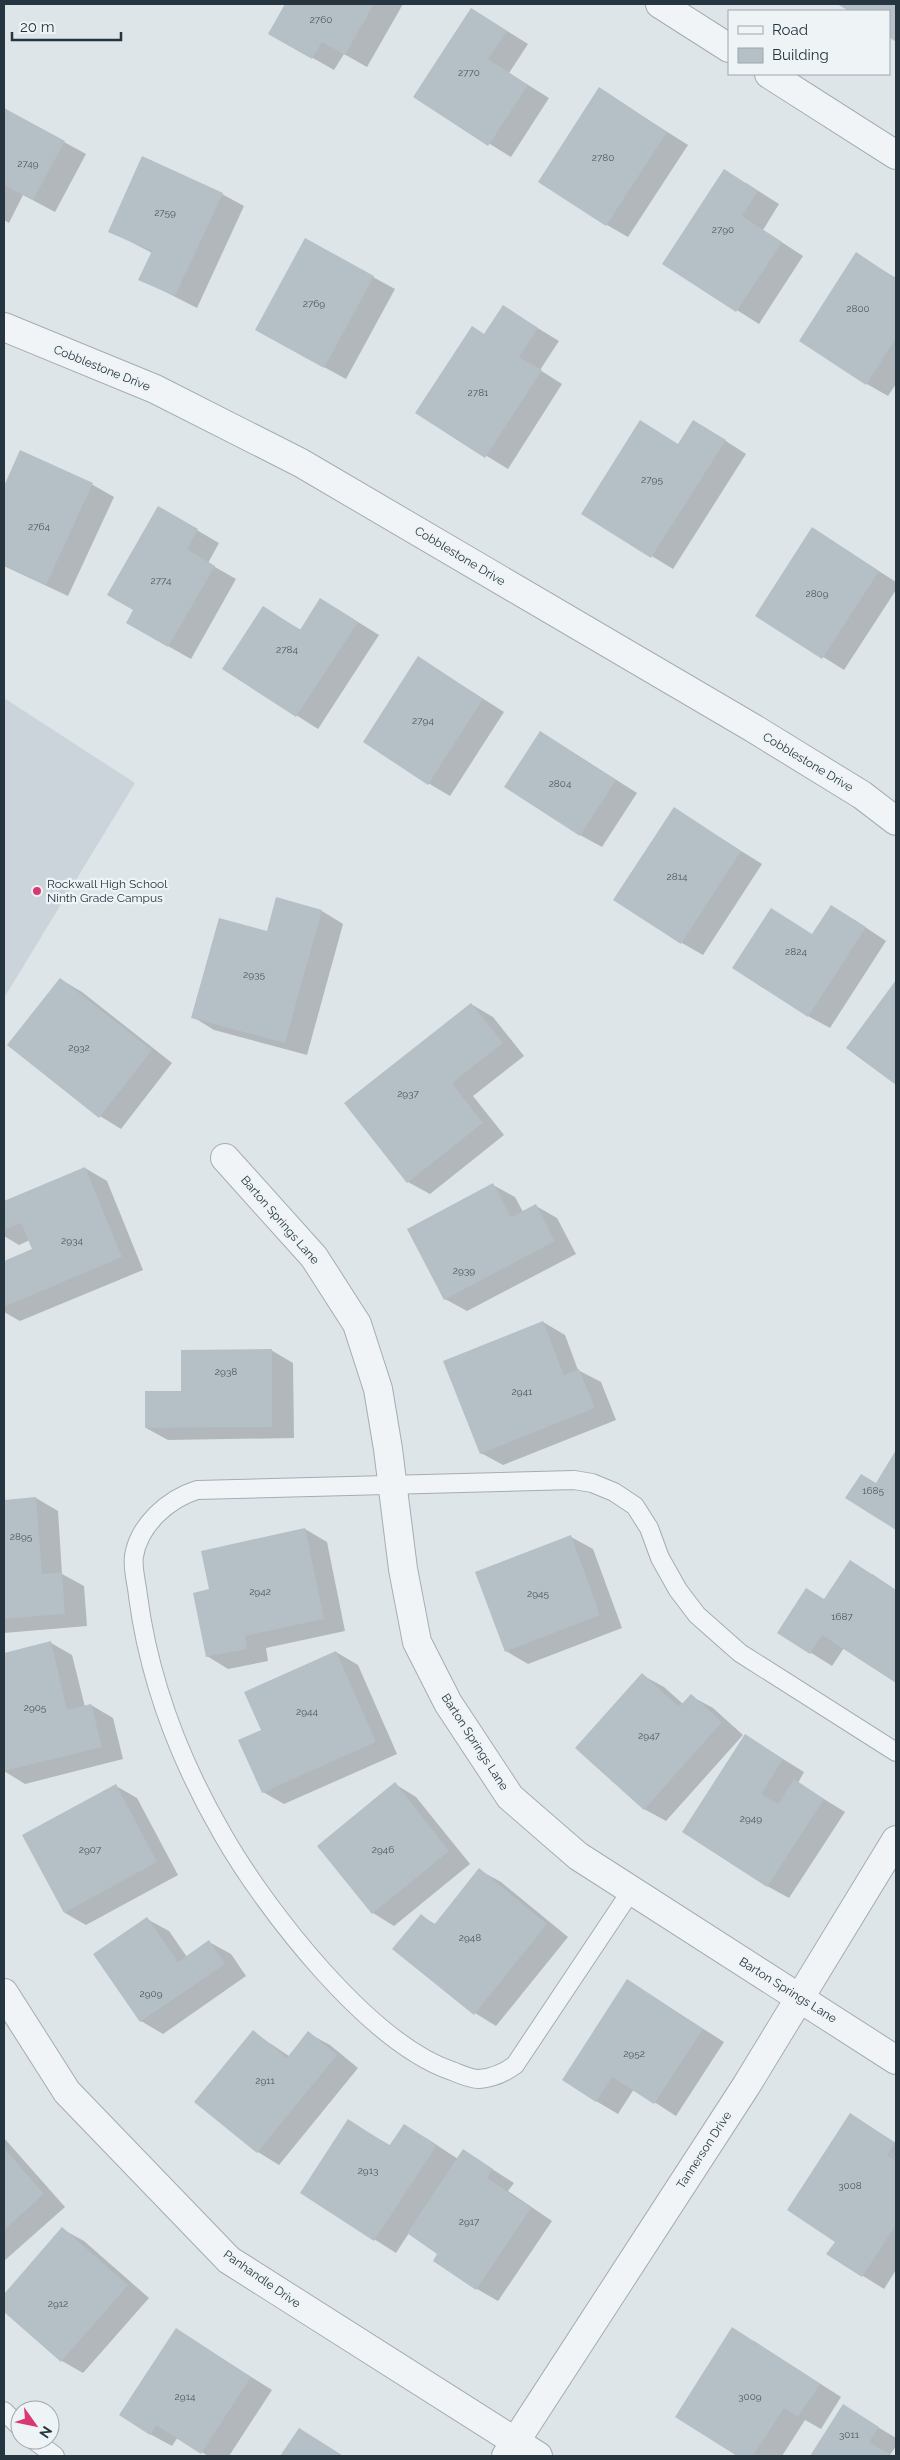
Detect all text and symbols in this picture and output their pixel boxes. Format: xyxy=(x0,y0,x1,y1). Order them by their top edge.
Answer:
scale bar xyxy=(12,10,121,42)
legend xyxy=(728,10,890,75)
house number: 2760 xyxy=(310,14,332,25)
text: 20 m xyxy=(20,18,55,36)
text: Road xyxy=(772,21,808,39)
text: Building xyxy=(772,46,829,64)
house number: 2770 xyxy=(458,67,480,78)
house number: 2780 xyxy=(592,152,614,163)
house number: 2749 xyxy=(17,158,39,169)
house number: 2759 xyxy=(154,207,176,218)
house number: 2790 xyxy=(712,224,734,235)
house number: 2769 xyxy=(303,298,325,309)
house number: 2800 xyxy=(846,303,870,314)
street label: Cobblestone Drive xyxy=(52,342,152,394)
house number: 2781 xyxy=(468,387,489,398)
house number: 2795 xyxy=(641,474,663,485)
house number: 2764 xyxy=(28,521,51,532)
street label: Cobblestone Drive xyxy=(412,523,508,589)
house number: 2774 xyxy=(151,575,172,586)
house number: 2809 xyxy=(805,588,829,599)
house number: 2784 xyxy=(276,644,299,655)
house number: 2794 xyxy=(412,715,434,726)
street label: Cobblestone Drive xyxy=(760,729,856,795)
house number: 2804 xyxy=(549,778,572,789)
house number: 2814 xyxy=(667,871,688,882)
place label: Rockwall High School Ninth Grade Campus xyxy=(47,877,168,905)
marker: Rockwall High School Ninth Grade Campus xyxy=(31,885,43,897)
house number: 2824 xyxy=(785,946,807,957)
house number: 2935 xyxy=(243,969,265,980)
house number: 2932 xyxy=(68,1042,90,1053)
house number: 2937 xyxy=(397,1088,419,1099)
street label: Barton Springs Lane xyxy=(238,1173,322,1267)
house number: 2934 xyxy=(61,1235,83,1246)
house number: 2939 xyxy=(453,1265,475,1276)
house number: 2938 xyxy=(215,1366,237,1377)
house number: 2941 xyxy=(512,1386,533,1397)
house number: 1685 xyxy=(862,1485,884,1496)
house number: 2895 xyxy=(10,1531,33,1542)
house number: 2942 xyxy=(249,1586,271,1597)
house number: 2945 xyxy=(527,1588,550,1599)
house number: 1687 xyxy=(831,1611,853,1622)
street label: Barton Springs Lane xyxy=(439,1691,511,1793)
house number: 2905 xyxy=(24,1702,47,1713)
house number: 2944 xyxy=(296,1706,319,1717)
house number: 2947 xyxy=(638,1730,661,1741)
house number: 2949 xyxy=(740,1813,762,1824)
house number: 2907 xyxy=(79,1844,102,1855)
house number: 2946 xyxy=(372,1844,394,1855)
house number: 2948 xyxy=(459,1932,481,1943)
street label: Barton Springs Lane xyxy=(737,1954,839,2026)
house number: 2909 xyxy=(139,1988,163,1999)
house number: 2952 xyxy=(623,2048,645,2059)
house number: 2911 xyxy=(255,2075,276,2086)
street label: Tannerson Drive xyxy=(674,2109,734,2191)
house number: 2913 xyxy=(358,2165,378,2176)
house number: 3008 xyxy=(838,2180,862,2191)
house number: 2917 xyxy=(459,2216,480,2227)
street label: Panhandle Drive xyxy=(221,2247,303,2311)
house number: 2912 xyxy=(48,2298,68,2309)
house number: 2914 xyxy=(175,2391,196,2402)
house number: 3009 xyxy=(738,2391,762,2402)
north arrow xyxy=(10,2400,60,2450)
text: N xyxy=(36,2423,56,2441)
house number: 3011 xyxy=(839,2429,860,2440)

